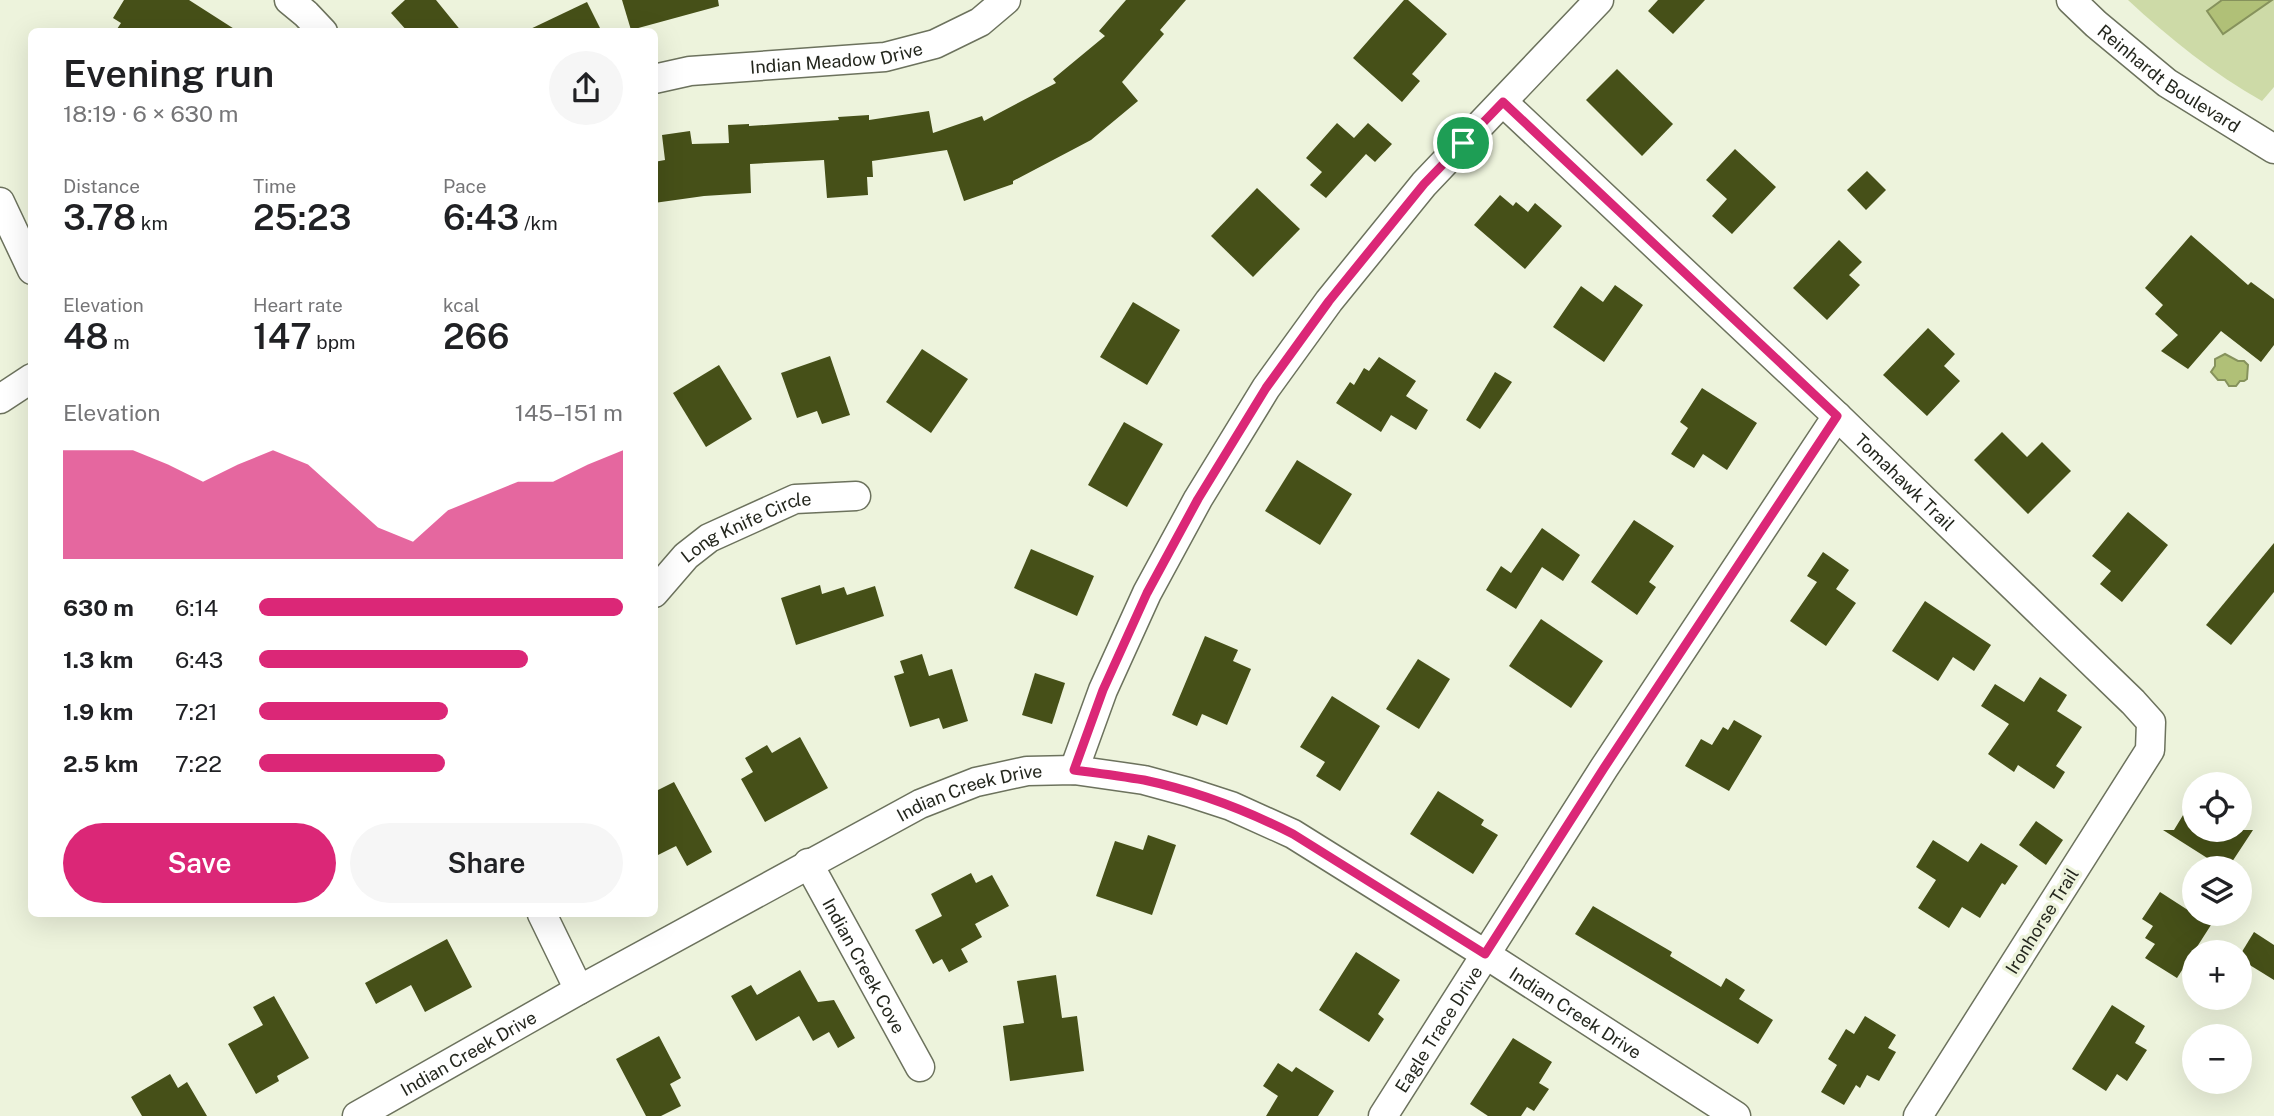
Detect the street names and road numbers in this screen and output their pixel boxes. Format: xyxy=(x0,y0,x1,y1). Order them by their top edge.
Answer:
street label: Reinhardt Boulevard xyxy=(2094,20,2244,136)
street label: Indian Meadow Drive xyxy=(749,37,925,77)
street label: Tomahawk Trail xyxy=(1851,429,1959,535)
street label: Long Knife Circle xyxy=(677,488,812,567)
street label: Indian Creek Drive xyxy=(893,760,1043,825)
street label: Ironhorse Trail xyxy=(2001,864,2083,978)
street label: Indian Creek Cove xyxy=(819,894,910,1037)
street label: Eagle Trace Drive xyxy=(1390,962,1486,1096)
street label: Indian Creek Drive xyxy=(1506,962,1646,1063)
street label: Indian Creek Drive xyxy=(397,1006,540,1100)

